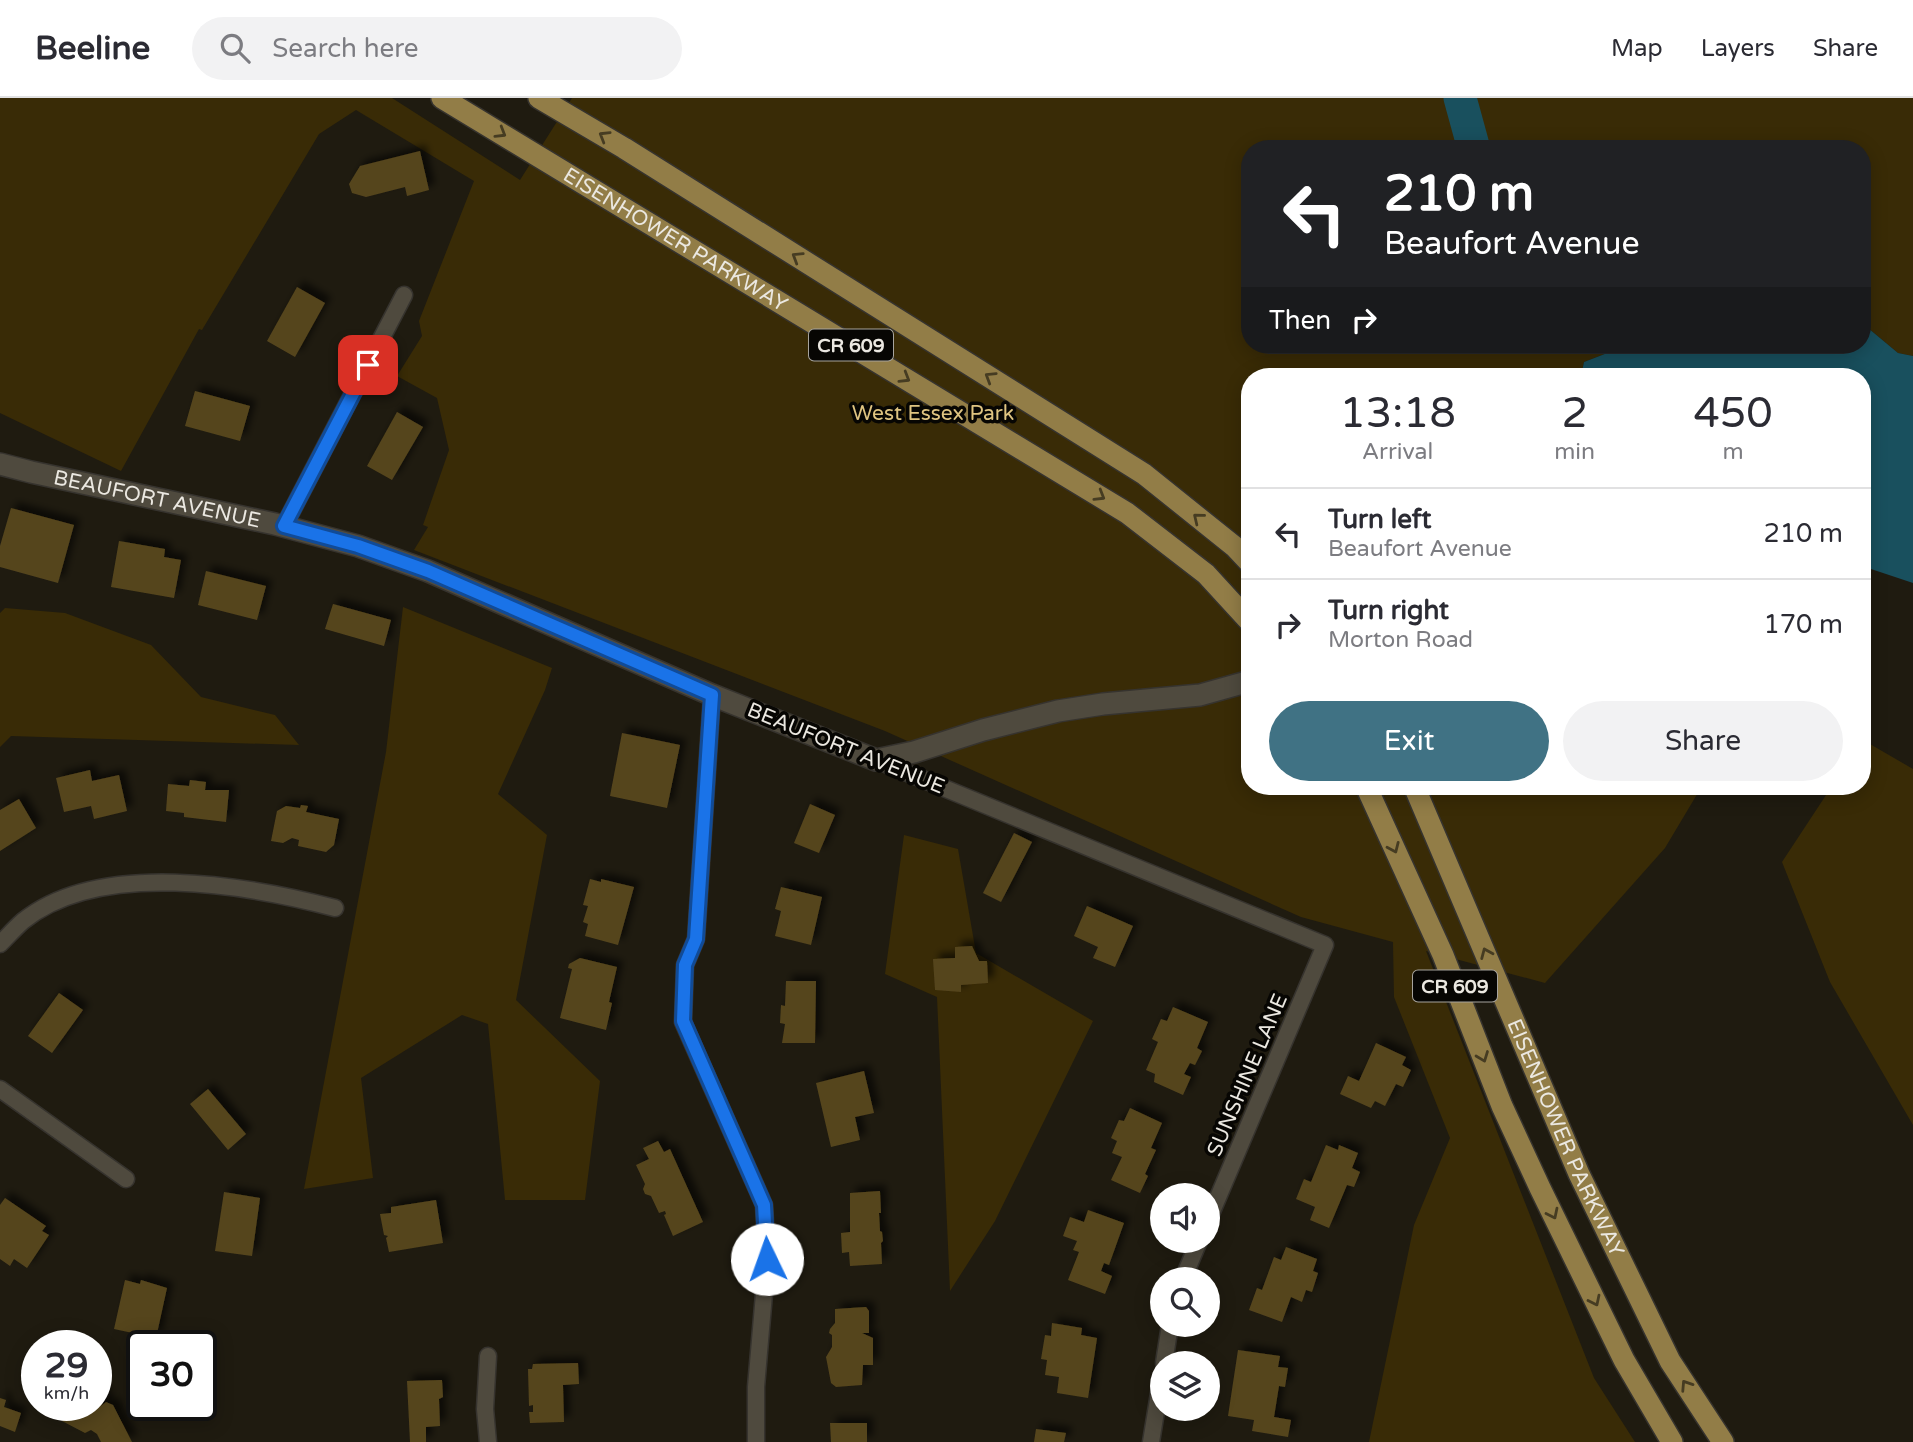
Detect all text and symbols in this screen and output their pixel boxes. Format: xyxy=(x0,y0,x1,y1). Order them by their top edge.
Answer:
search box xyxy=(192,17,682,80)
text: Beeline xyxy=(35,29,150,68)
icon: search xyxy=(216,29,254,67)
text: Search here xyxy=(272,33,418,64)
text: Map xyxy=(1611,34,1663,63)
text: Layers xyxy=(1701,34,1775,63)
text: Share xyxy=(1813,34,1878,63)
one-way arrow xyxy=(494,125,507,138)
one-way arrow xyxy=(598,131,611,144)
street label: EISENHOWER PARKWAY xyxy=(559,162,792,317)
text: 210 m xyxy=(1384,165,1534,224)
icon: left xyxy=(1269,168,1360,259)
text: Beaufort Avenue xyxy=(1384,225,1640,263)
one-way arrow xyxy=(791,252,804,265)
icon: right xyxy=(1345,301,1383,339)
text: Then xyxy=(1269,305,1331,336)
road number: CR 609 xyxy=(809,330,893,360)
pin xyxy=(338,335,398,395)
icon: arrive xyxy=(349,346,387,384)
one-way arrow xyxy=(898,369,911,382)
one-way arrow xyxy=(984,373,997,386)
text: 13:18 xyxy=(1339,388,1456,439)
text: 2 xyxy=(1561,388,1588,439)
text: 450 xyxy=(1693,388,1773,439)
park label: West Essex Park xyxy=(852,401,1014,426)
text: Arrival xyxy=(1362,438,1433,466)
text: min xyxy=(1554,438,1595,466)
text: m xyxy=(1722,438,1744,466)
street label: BEAUFORT AVENUE xyxy=(51,465,263,534)
one-way arrow xyxy=(1092,488,1105,501)
text: Turn left xyxy=(1328,504,1431,535)
one-way arrow xyxy=(1194,513,1206,526)
icon: left xyxy=(1269,515,1307,553)
text: 210 m xyxy=(1763,518,1843,549)
text: Beaufort Avenue xyxy=(1328,535,1512,563)
text: Turn right xyxy=(1328,595,1449,626)
icon: right xyxy=(1269,606,1307,644)
text: 170 m xyxy=(1763,609,1843,640)
text: Morton Road xyxy=(1328,626,1473,654)
street label: BEAUFORT AVENUE xyxy=(743,697,948,800)
button: Exit xyxy=(1269,701,1549,781)
button: Share xyxy=(1563,701,1843,781)
one-way arrow xyxy=(1386,841,1400,853)
one-way arrow xyxy=(1480,948,1494,960)
road number: CR 609 xyxy=(1413,971,1497,1002)
street label: SUNSHINE LANE xyxy=(1202,990,1293,1160)
street label: EISENHOWER PARKWAY xyxy=(1502,1015,1629,1261)
one-way arrow xyxy=(1475,1051,1489,1063)
map controls xyxy=(1150,1183,1220,1421)
button: sound xyxy=(1150,1183,1220,1253)
one-way arrow xyxy=(1544,1207,1558,1219)
position arrow xyxy=(730,1222,804,1296)
button: search xyxy=(1150,1267,1220,1337)
one-way arrow xyxy=(1587,1294,1601,1306)
speed limit sign: 30 xyxy=(126,1330,217,1421)
text: 29 xyxy=(45,1345,88,1387)
button: layers xyxy=(1150,1351,1220,1421)
one-way arrow xyxy=(1681,1380,1694,1393)
text: km/h xyxy=(44,1382,89,1404)

